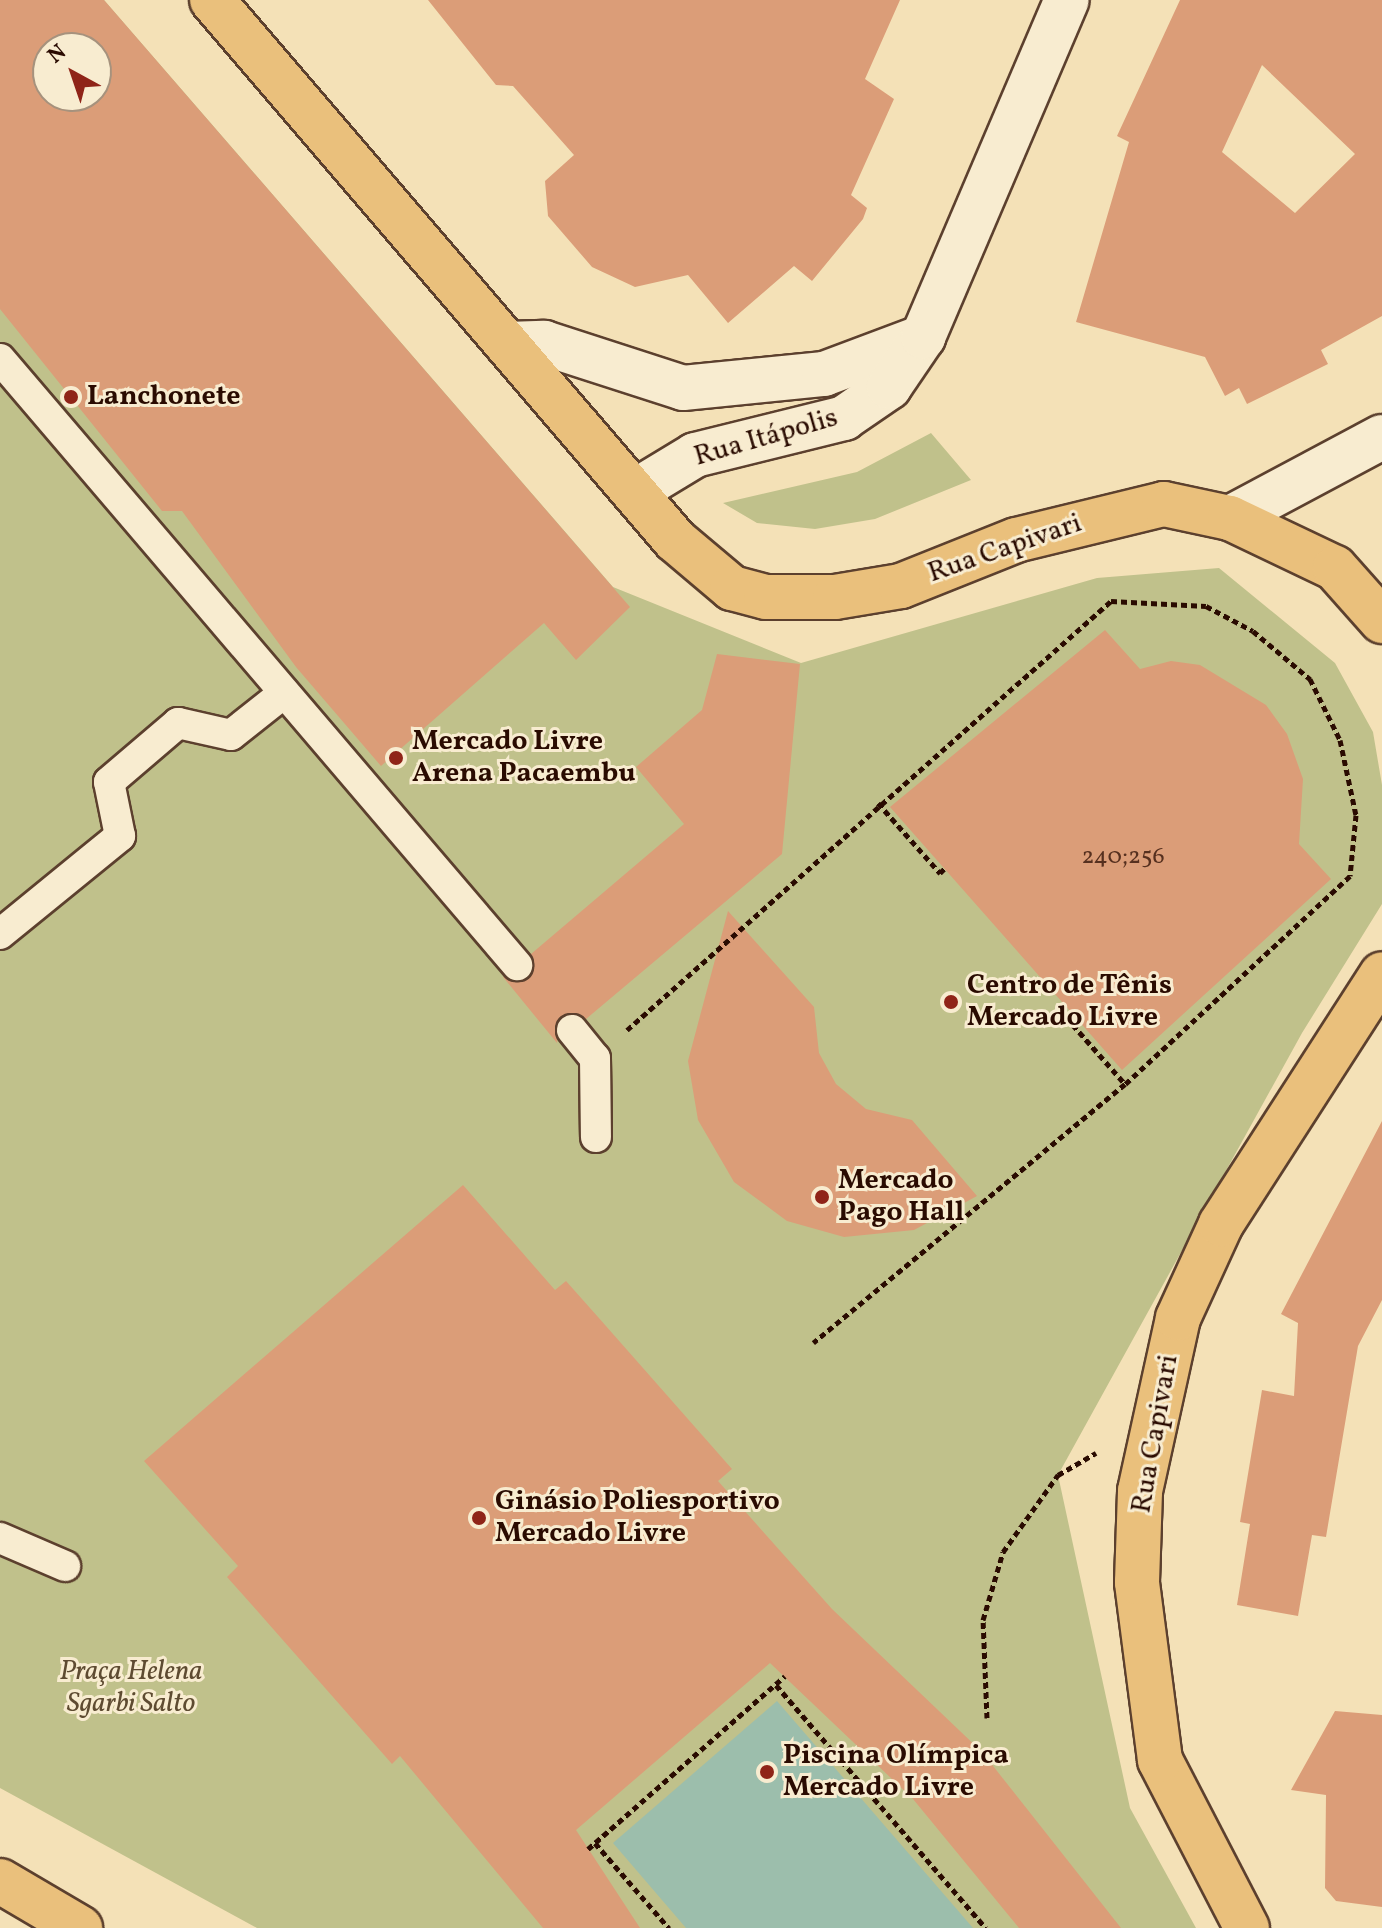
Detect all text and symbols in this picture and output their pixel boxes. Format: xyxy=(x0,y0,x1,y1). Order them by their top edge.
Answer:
north arrow xyxy=(32,32,112,112)
text: N xyxy=(41,38,74,72)
place label: Lanchonete xyxy=(87,380,241,414)
marker: Lanchonete xyxy=(62,388,80,406)
street label: Rua Itápolis xyxy=(690,402,842,474)
street label: Rua Capivari xyxy=(924,507,1086,591)
place label: Mercado Livre Arena Pacaembu xyxy=(412,725,635,791)
marker: Mercado Livre Arena Pacaembu xyxy=(387,749,405,767)
house number: 240;256 xyxy=(1081,844,1165,872)
place label: Centro de Tênis Mercado Livre xyxy=(967,969,1172,1035)
marker: Centro de Tênis Mercado Livre xyxy=(942,993,960,1011)
place label: Mercado Pago Hall xyxy=(838,1164,964,1230)
marker: Mercado Pago Hall xyxy=(813,1188,831,1206)
street label: Rua Capivari xyxy=(1126,1352,1186,1516)
place label: Ginásio Poliesportivo Mercado Livre xyxy=(495,1485,780,1551)
marker: Ginásio Poliesportivo Mercado Livre xyxy=(470,1509,488,1527)
park label: Praça Helena Sgarbi Salto xyxy=(59,1655,203,1721)
place label: Piscina Olímpica Mercado Livre xyxy=(783,1739,1009,1805)
marker: Piscina Olímpica Mercado Livre xyxy=(758,1763,776,1781)

